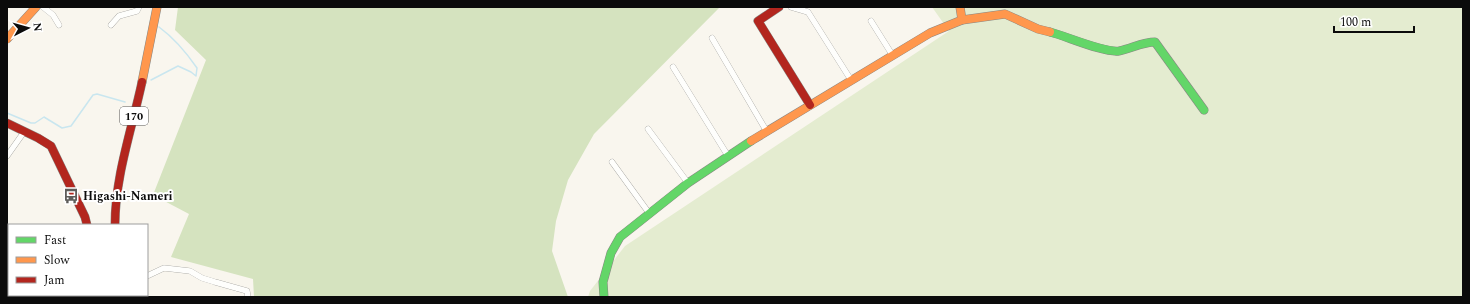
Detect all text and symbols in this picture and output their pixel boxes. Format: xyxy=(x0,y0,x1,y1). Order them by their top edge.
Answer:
north arrow xyxy=(8,8,48,48)
scale bar xyxy=(1334,8,1414,34)
text: 100 m xyxy=(1340,13,1371,32)
text: N xyxy=(29,22,46,32)
road number: 170 xyxy=(120,107,148,125)
bus stop icon: Higashi-Nameri xyxy=(62,187,80,205)
place label: Higashi-Nameri xyxy=(83,187,173,206)
legend xyxy=(8,224,148,296)
text: Fast xyxy=(44,231,66,250)
text: Slow xyxy=(44,251,70,270)
text: Jam xyxy=(44,271,65,290)

